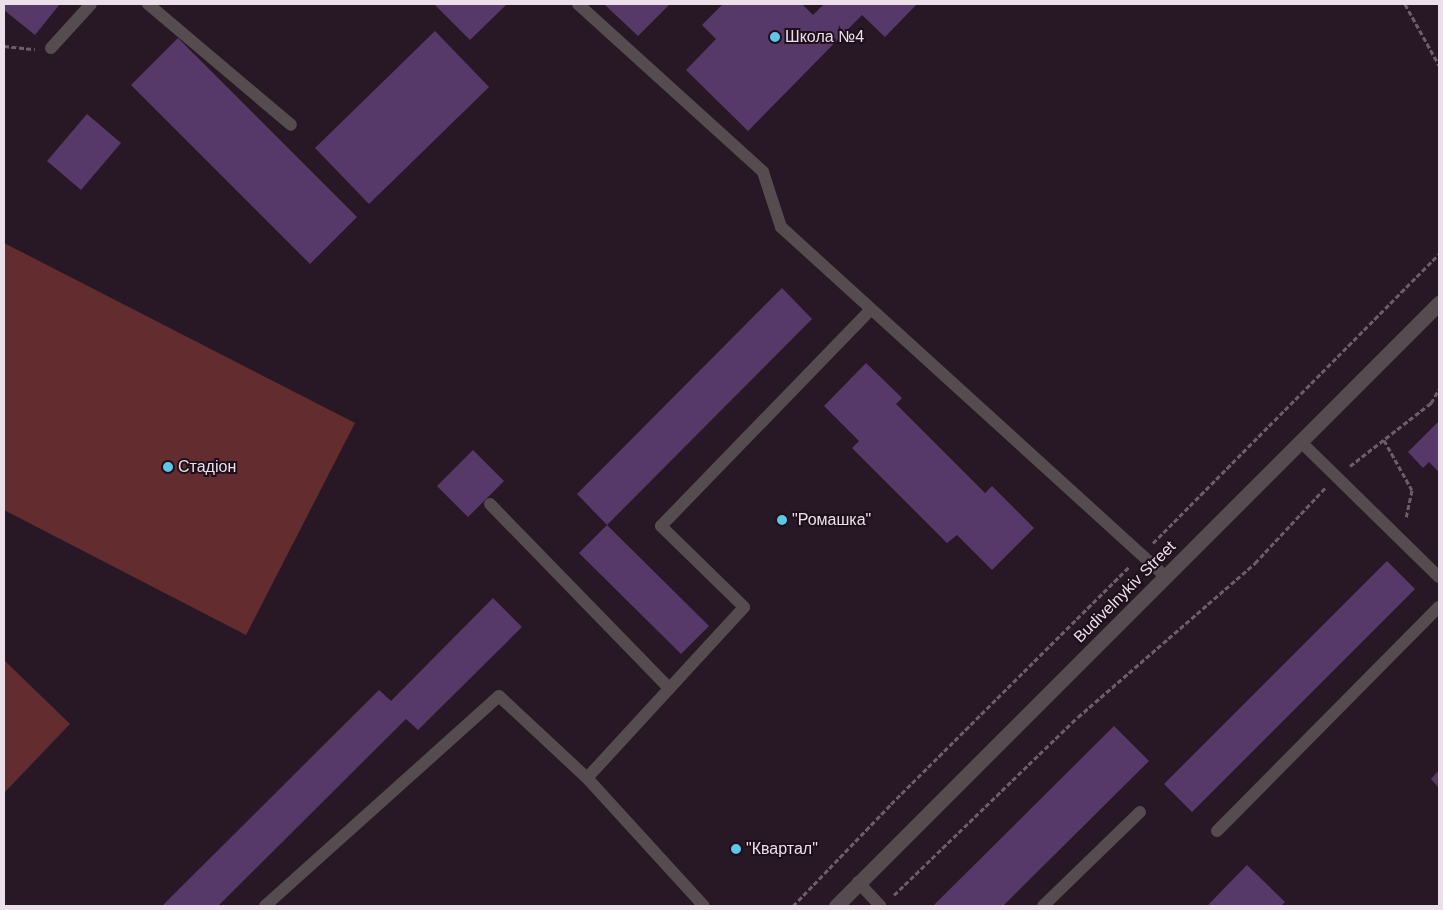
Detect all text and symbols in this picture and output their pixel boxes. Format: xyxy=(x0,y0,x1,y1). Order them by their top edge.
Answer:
place label: Школа №4 xyxy=(785,27,864,47)
marker: Школа №4 xyxy=(769,31,781,43)
place label: Стадіон xyxy=(178,457,236,477)
marker: Стадіон xyxy=(162,461,174,473)
place label: "Ромашка" xyxy=(792,510,871,530)
marker: "Ромашка" xyxy=(776,514,788,526)
street label: Budivelnykiv Street xyxy=(1070,537,1180,647)
place label: "Квартал" xyxy=(746,839,818,859)
marker: "Квартал" xyxy=(730,843,742,855)

